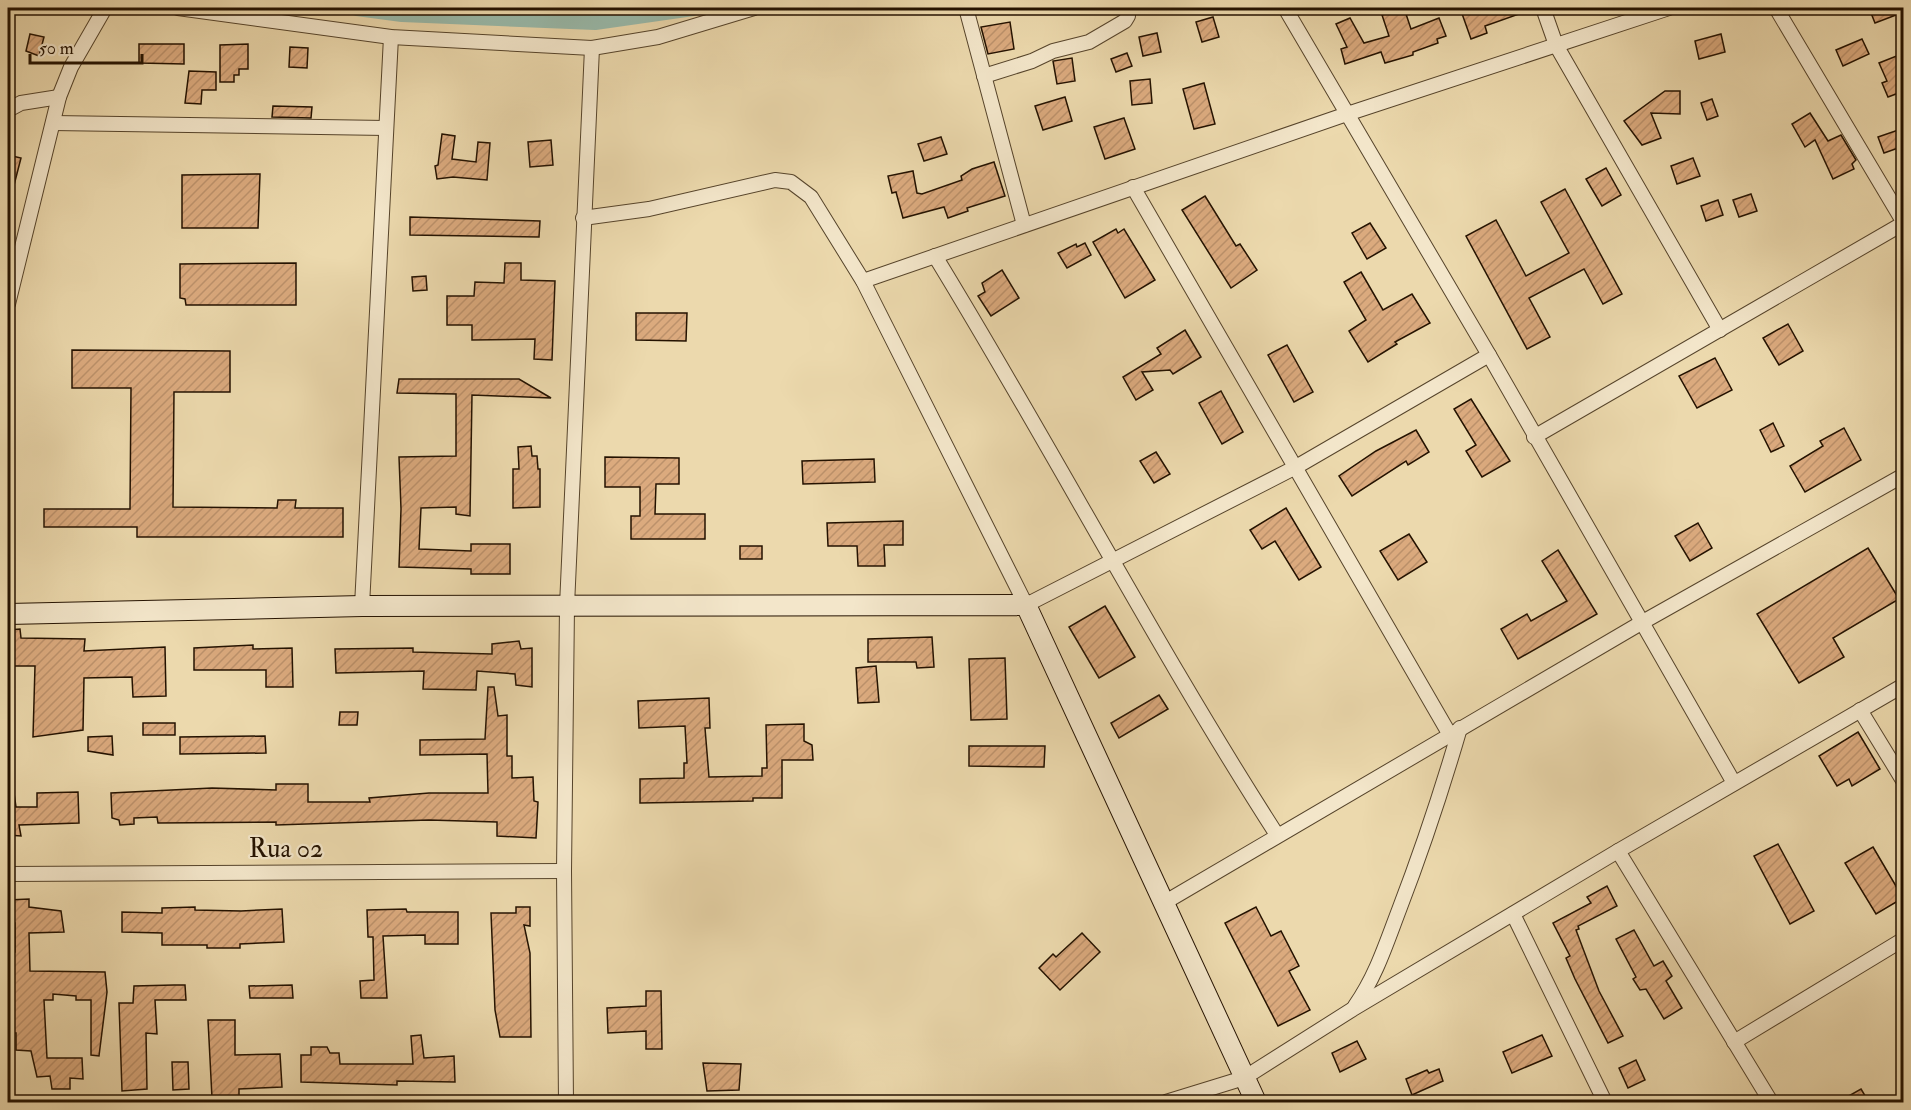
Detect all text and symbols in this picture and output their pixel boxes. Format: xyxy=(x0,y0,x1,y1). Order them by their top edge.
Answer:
scale bar xyxy=(30,27,142,65)
text: 50 m xyxy=(39,37,74,60)
street label: Rua 02 xyxy=(249,833,323,865)

